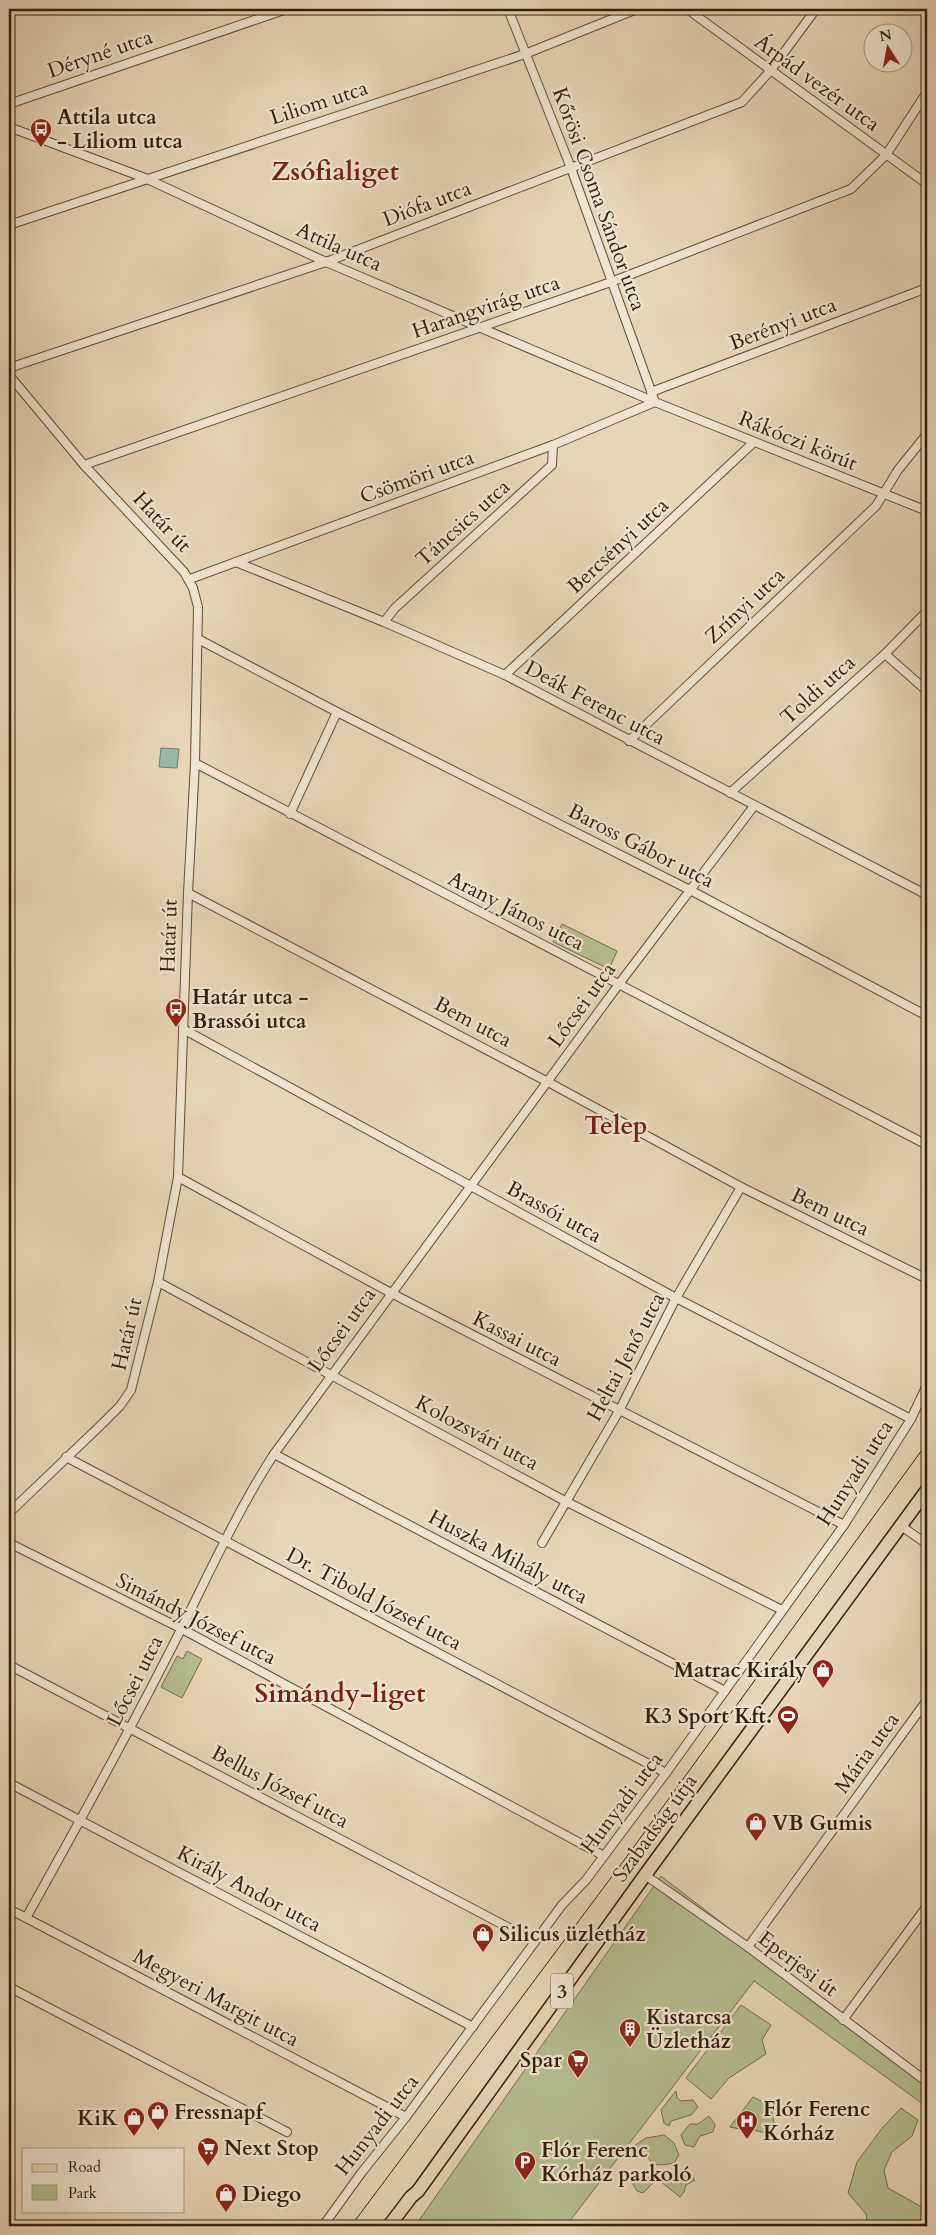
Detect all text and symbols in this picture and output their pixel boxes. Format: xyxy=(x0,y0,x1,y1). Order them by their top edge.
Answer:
north arrow xyxy=(864,22,914,72)
street label: Déryné utca xyxy=(44,23,156,85)
text: N xyxy=(878,25,893,46)
street label: Árpád vezér utca xyxy=(748,28,886,138)
street label: Liliom utca xyxy=(266,74,372,132)
street label: Kőrösi Csoma Sándor utca xyxy=(545,83,653,315)
place label: Attila utca - Liliom utca xyxy=(57,103,184,156)
bus stop icon: Attila utca - Liliom utca xyxy=(29,117,53,148)
district label: Zsófialiget xyxy=(271,154,399,189)
street label: Diófa utca xyxy=(379,174,475,234)
street label: Attila utca xyxy=(292,215,386,279)
street label: Harangvirág utca xyxy=(408,268,564,346)
street label: Berényi utca xyxy=(725,290,841,358)
street label: Rákóczi körút xyxy=(735,404,862,478)
street label: Csömöri utca xyxy=(356,443,478,511)
street label: Táncsics utca xyxy=(409,473,517,573)
street label: Határ út xyxy=(126,485,198,559)
street label: Bercsényi utca xyxy=(561,491,675,601)
street label: Zrínyi utca xyxy=(699,561,791,651)
street label: Toldi utca xyxy=(774,649,862,731)
street label: Deák Ferenc utca xyxy=(520,654,670,752)
street label: Baross Gábor utca xyxy=(563,797,719,895)
street label: Arany János utca xyxy=(443,864,589,958)
street label: Határ út xyxy=(153,898,185,973)
street label: Lőcsei utca xyxy=(541,957,623,1053)
place label: Határ utca - Brassói utca xyxy=(192,983,309,1036)
street label: Bem utca xyxy=(429,989,517,1055)
bus stop icon: Határ utca - Brassói utca xyxy=(164,997,188,1028)
district label: Telep xyxy=(584,1108,648,1143)
street label: Brassói utca xyxy=(501,1174,607,1250)
street label: Bem utca xyxy=(786,1181,874,1243)
street label: Lőcsei utca xyxy=(301,1282,383,1378)
street label: Heltai Jenő utca xyxy=(580,1287,672,1427)
street label: Határ út xyxy=(105,1294,150,1373)
street label: Kassai utca xyxy=(468,1304,566,1374)
street label: Kolozsvári utca xyxy=(410,1388,544,1478)
street label: Hunyadi utca xyxy=(810,1414,900,1532)
street label: Huszka Mihály utca xyxy=(423,1503,593,1611)
street label: Dr. Tibold József utca xyxy=(281,1540,467,1658)
street label: Simándy József utca xyxy=(111,1566,281,1672)
street label: Lőcsei utca xyxy=(100,1631,170,1731)
place label: Matrac Király xyxy=(674,1656,807,1685)
shop icon: Matrac Király xyxy=(811,1658,835,1689)
district label: Simándy-liget xyxy=(254,1676,426,1711)
place label: K3 Sport Kft. xyxy=(644,1702,772,1731)
sports icon: K3 Sport Kft. xyxy=(776,1704,800,1735)
street label: Mária utca xyxy=(828,1706,906,1800)
street label: Bellus József utca xyxy=(206,1739,354,1835)
street label: Hunyadi utca xyxy=(574,1746,670,1860)
street label: Szabadság útja xyxy=(606,1768,704,1888)
place label: VB Gumis xyxy=(772,1809,872,1838)
shop icon: VB Gumis xyxy=(744,1811,768,1842)
street label: Király Andor utca xyxy=(172,1839,326,1939)
place label: Silicus üzletház xyxy=(499,1920,646,1949)
shop icon: Silicus üzletház xyxy=(471,1922,495,1953)
street label: Eperjesi út xyxy=(752,1924,844,2004)
street label: Megyeri Margit utca xyxy=(128,1942,304,2054)
road number: 3 xyxy=(551,1974,573,2008)
place label: Kistarcsa Üzletház xyxy=(646,2003,732,2056)
building icon: Kistarcsa Üzletház xyxy=(618,2017,642,2048)
place label: Spar xyxy=(520,2046,563,2075)
supermarket icon: Spar xyxy=(566,2048,590,2079)
street label: Hunyadi utca xyxy=(328,2069,426,2181)
place label: Flór Ferenc Kórház xyxy=(763,2095,870,2148)
place label: Fressnapf xyxy=(174,2098,267,2127)
shop icon: Fressnapf xyxy=(146,2100,170,2131)
place label: KiK xyxy=(77,2104,118,2133)
shop icon: KiK xyxy=(122,2106,146,2137)
hospital icon: Flór Ferenc Kórház xyxy=(735,2109,759,2140)
place label: Next Stop xyxy=(224,2134,319,2163)
supermarket icon: Next Stop xyxy=(196,2136,220,2167)
place label: Flór Ferenc Kórház parkoló xyxy=(541,2136,692,2189)
legend xyxy=(22,2148,185,2212)
parking icon: Flór Ferenc Kórház parkoló xyxy=(513,2150,537,2181)
text: Road xyxy=(68,2157,101,2177)
place label: Diego xyxy=(242,2180,301,2209)
shop icon: Diego xyxy=(214,2182,238,2213)
text: Park xyxy=(68,2183,97,2203)

